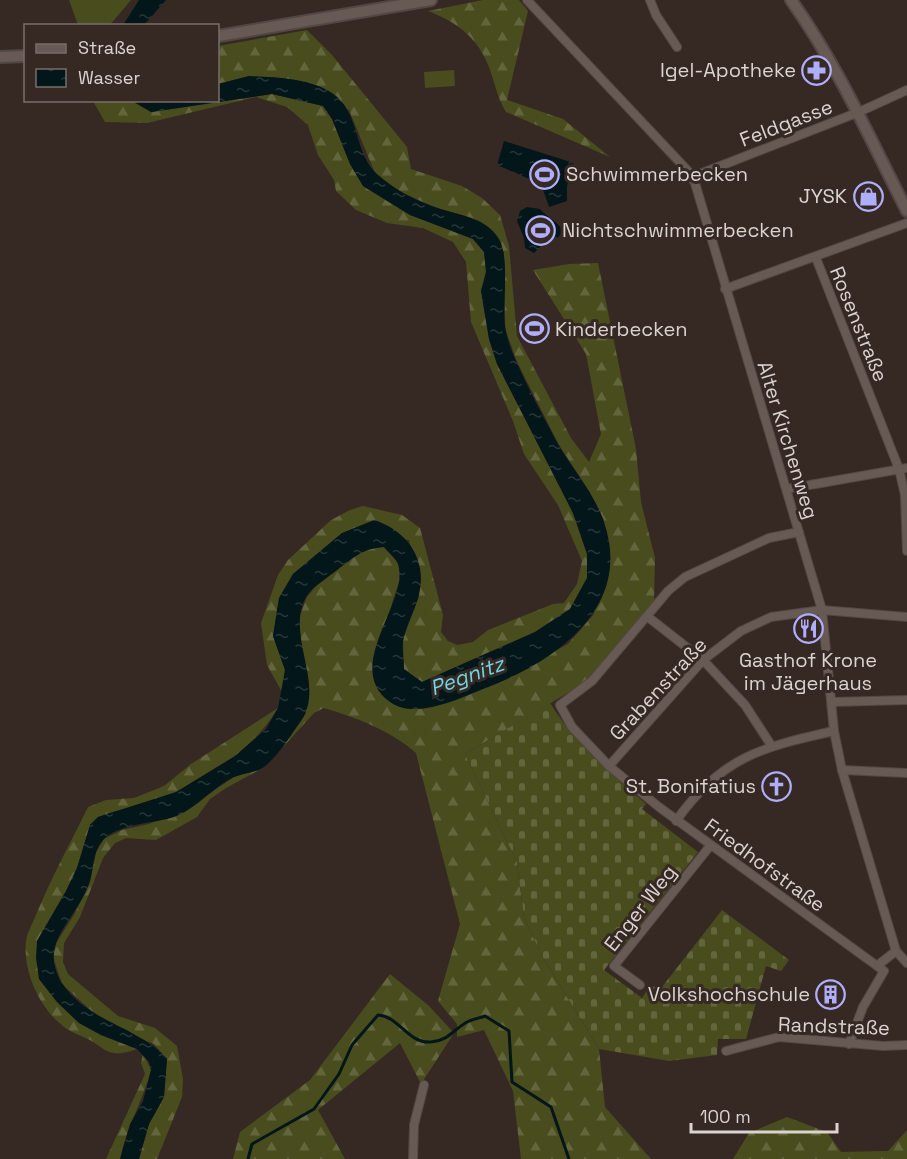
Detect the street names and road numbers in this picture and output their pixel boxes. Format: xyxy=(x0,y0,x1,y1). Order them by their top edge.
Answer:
street label: Feldgasse xyxy=(736,93,836,153)
street label: Rosenstraße xyxy=(824,262,894,386)
street label: Alter Kirchenweg xyxy=(752,358,824,522)
street label: Grabenstraße xyxy=(604,632,712,746)
street label: Friedhofstraße xyxy=(699,812,831,918)
street label: Enger Weg xyxy=(598,860,682,956)
street label: Randstraße xyxy=(778,1011,890,1041)

